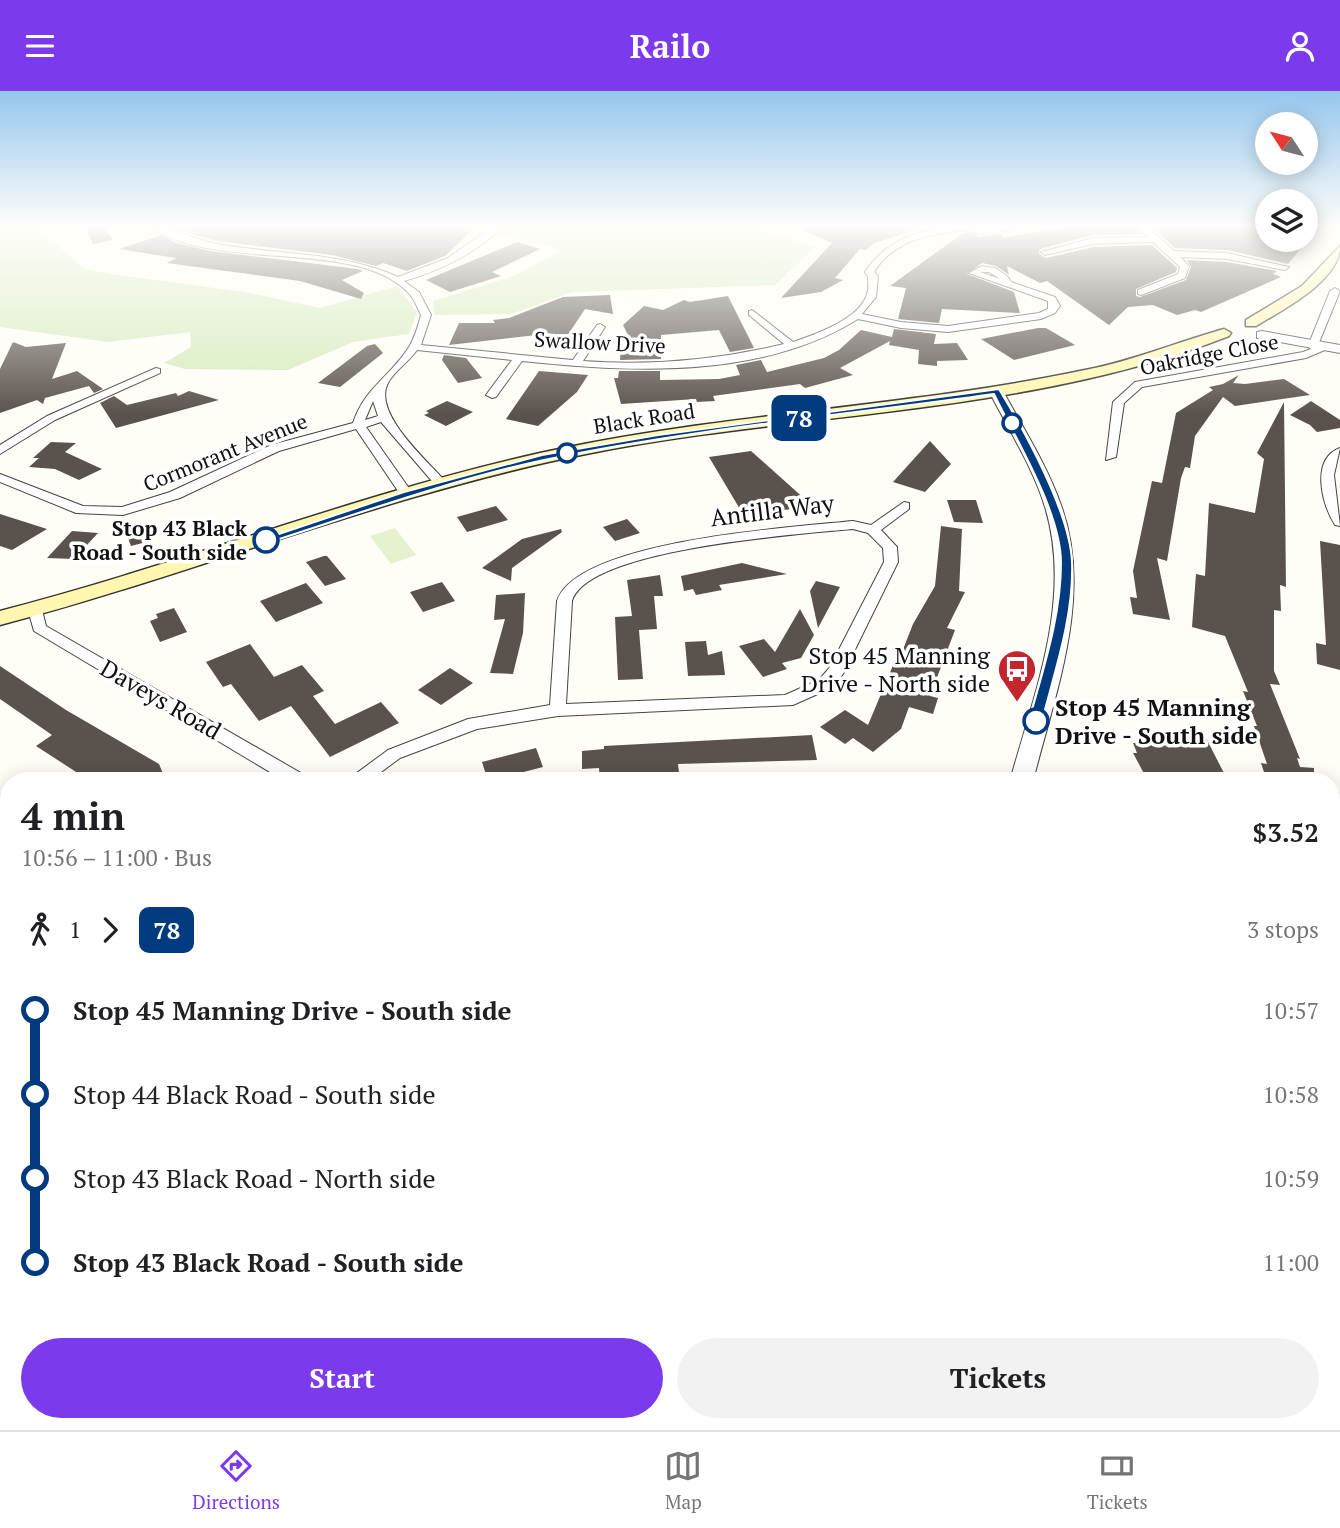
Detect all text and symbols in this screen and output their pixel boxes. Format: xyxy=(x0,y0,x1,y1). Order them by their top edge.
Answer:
text: Railo xyxy=(630,25,710,67)
icon: menu xyxy=(21,27,59,65)
icon: person xyxy=(1281,27,1319,65)
north arrow xyxy=(1255,112,1318,175)
map controls xyxy=(1255,112,1318,252)
button: layers xyxy=(1255,189,1318,252)
street label: Swallow Drive xyxy=(534,325,666,359)
street label: Oakridge Close xyxy=(1137,327,1281,381)
line badge: 78 xyxy=(768,395,830,441)
street label: Black Road xyxy=(591,396,697,440)
text: 78 xyxy=(785,402,813,434)
street label: Cormorant Avenue xyxy=(139,406,311,498)
unlabelled marker xyxy=(1002,413,1022,433)
unlabelled marker xyxy=(557,443,577,463)
street label: Antilla Way xyxy=(708,486,836,533)
place label: Stop 43 Black Road - South side xyxy=(72,514,248,566)
marker: Stop 43 Black Road - South side xyxy=(253,527,279,553)
place label: Stop 45 Manning Drive - North side xyxy=(801,639,990,699)
bus stop icon: Stop 45 Manning Drive - North side xyxy=(996,648,1038,703)
street label: Daveys Road xyxy=(95,652,227,746)
place label: Stop 45 Manning Drive - South side xyxy=(1055,691,1258,751)
marker: Stop 45 Manning Drive - South side xyxy=(1023,708,1049,734)
text: 4 min xyxy=(21,791,125,841)
text: $3.52 xyxy=(1253,815,1319,849)
text: 10:56 – 11:00 · Bus xyxy=(21,842,212,873)
icon: walk xyxy=(21,911,59,949)
icon: forward xyxy=(91,911,129,949)
text: 1 xyxy=(69,914,81,945)
text: 78 xyxy=(153,914,180,946)
text: 3 stops xyxy=(1247,914,1319,945)
text: Stop 45 Manning Drive - South side xyxy=(73,993,511,1027)
text: 10:57 xyxy=(1262,995,1319,1026)
text: Stop 44 Black Road - South side xyxy=(73,1077,436,1111)
text: 10:58 xyxy=(1262,1079,1319,1110)
text: Stop 43 Black Road - North side xyxy=(73,1161,436,1195)
text: 10:59 xyxy=(1262,1163,1319,1194)
text: Stop 43 Black Road - South side xyxy=(73,1245,463,1279)
text: 11:00 xyxy=(1262,1247,1319,1278)
button: Start xyxy=(21,1338,663,1418)
button: Tickets xyxy=(677,1338,1319,1418)
tab: Directions xyxy=(192,1447,280,1514)
tab: Map xyxy=(664,1447,702,1514)
tab: Tickets xyxy=(1087,1447,1148,1514)

